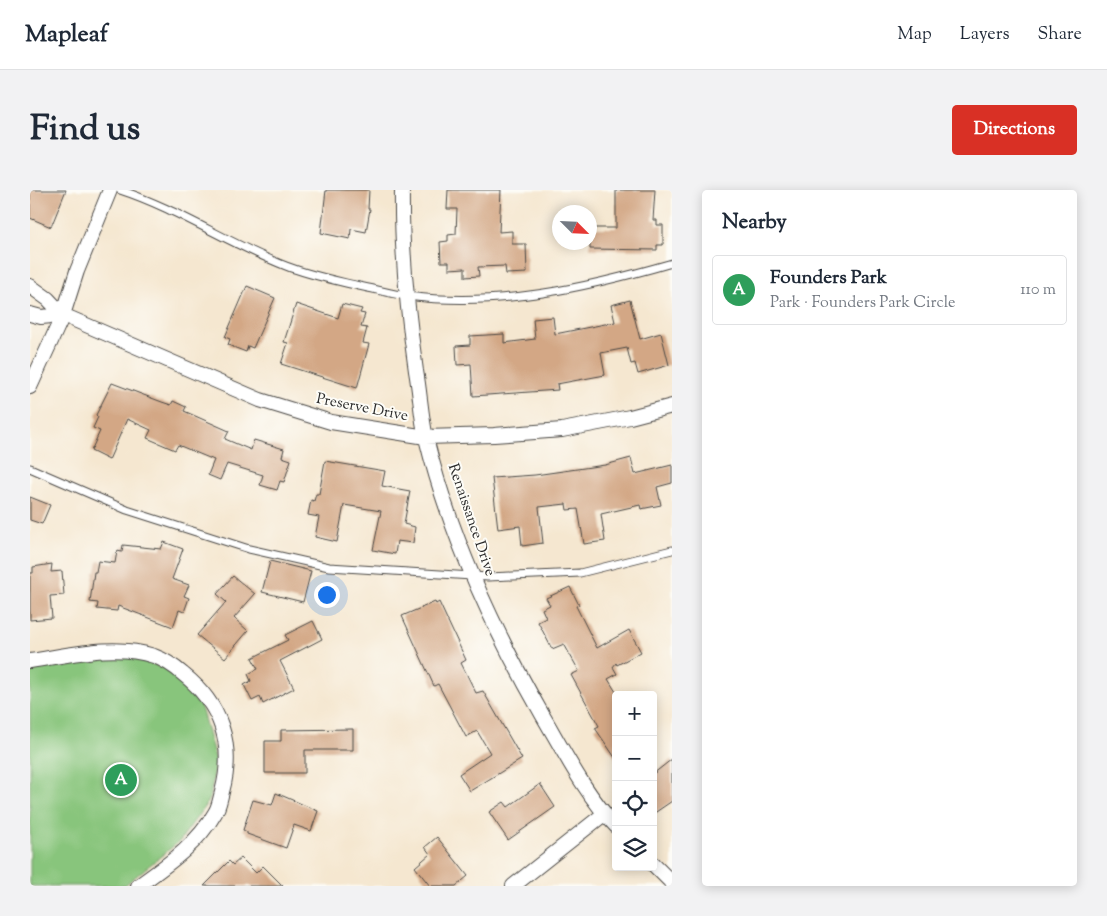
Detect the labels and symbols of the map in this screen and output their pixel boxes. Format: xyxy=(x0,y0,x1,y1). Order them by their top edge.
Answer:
north arrow xyxy=(552,205,597,250)
street label: Preserve Drive xyxy=(314,389,410,427)
street label: Renaissance Drive xyxy=(442,461,500,579)
your location xyxy=(314,582,340,608)
pin: A xyxy=(105,761,137,799)

